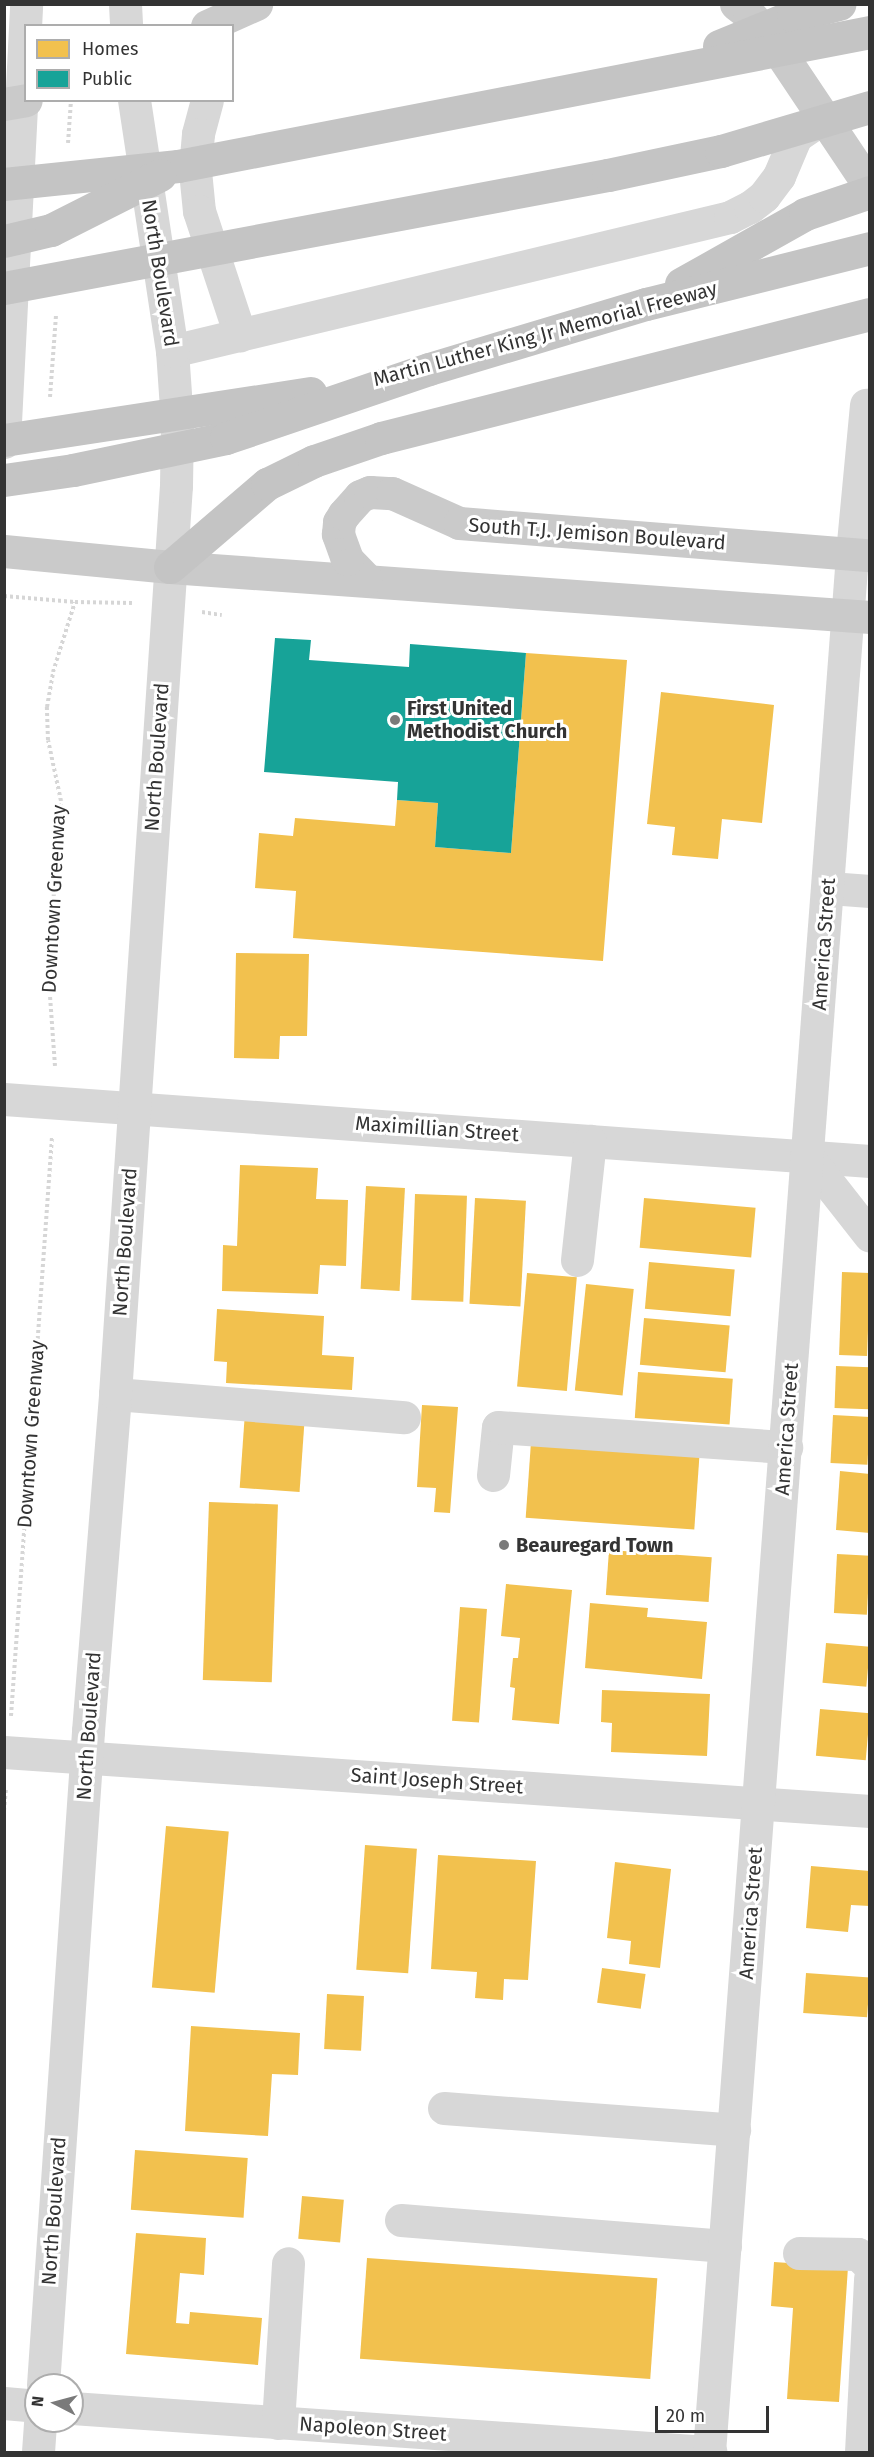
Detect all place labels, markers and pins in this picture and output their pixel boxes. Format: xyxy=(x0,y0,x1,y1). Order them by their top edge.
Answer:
place label: First United Methodist Church xyxy=(407,696,567,743)
marker: First United Methodist Church xyxy=(388,713,402,727)
place label: Beauregard Town xyxy=(516,1533,674,1557)
marker: Beauregard Town xyxy=(497,1538,511,1552)

